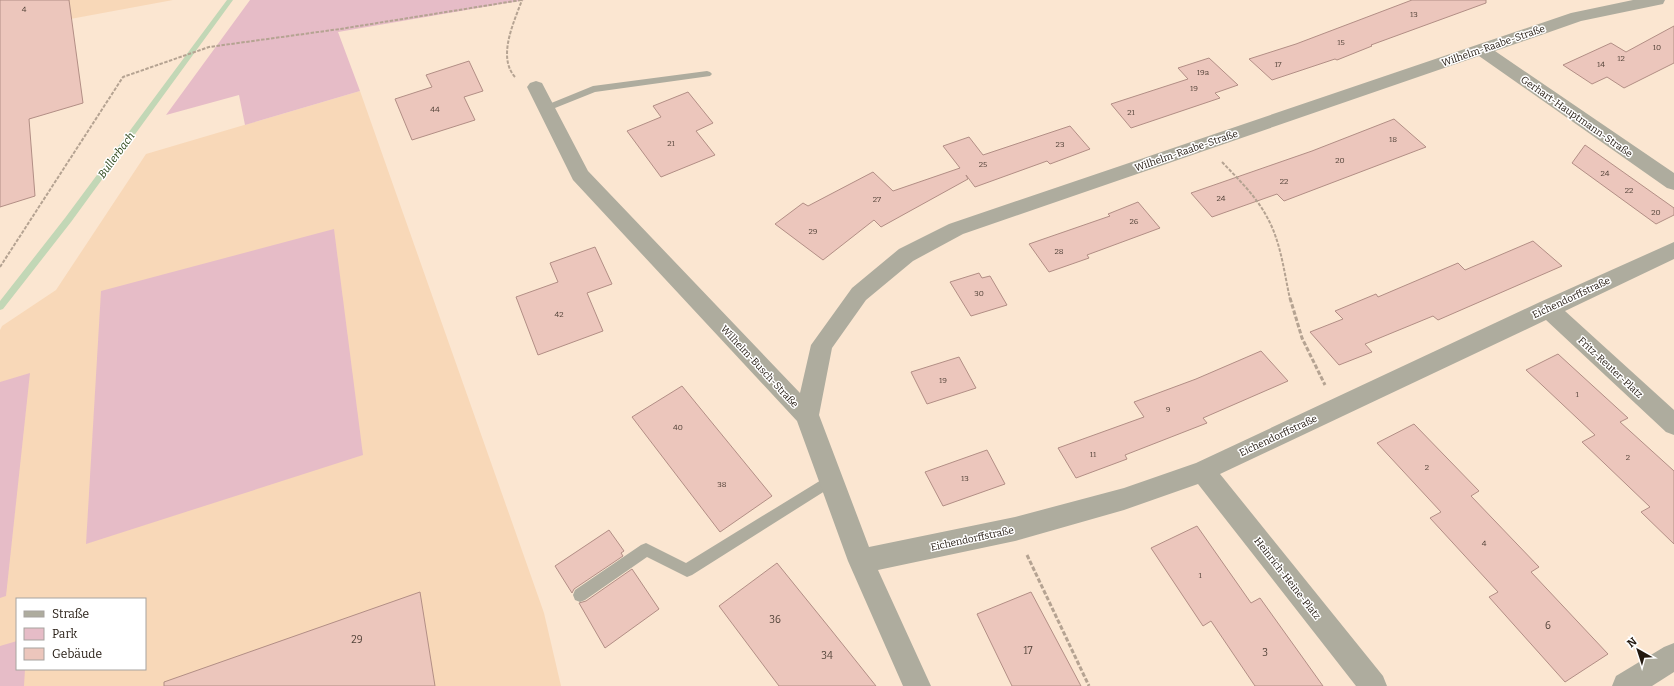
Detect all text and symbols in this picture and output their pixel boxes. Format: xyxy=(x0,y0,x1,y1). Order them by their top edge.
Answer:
house number: 4 xyxy=(22,5,27,14)
house number: 13 xyxy=(1410,10,1418,19)
street label: Wilhelm-Raabe-Straße xyxy=(1440,23,1547,69)
house number: 15 xyxy=(1337,38,1345,47)
house number: 10 xyxy=(1653,43,1661,52)
house number: 12 xyxy=(1617,54,1625,63)
house number: 17 xyxy=(1274,60,1282,69)
house number: 14 xyxy=(1597,60,1605,69)
house number: 19a xyxy=(1197,68,1210,77)
street label: Gerhart-Hauptmann-Straße xyxy=(1518,74,1635,160)
house number: 19 xyxy=(1190,84,1198,93)
house number: 44 xyxy=(430,105,440,114)
house number: 21 xyxy=(1127,108,1136,117)
street label: Wilhelm-Raabe-Straße xyxy=(1133,128,1240,174)
water label: Bullerbach xyxy=(95,130,137,181)
house number: 18 xyxy=(1389,135,1397,144)
house number: 21 xyxy=(667,139,676,148)
house number: 23 xyxy=(1056,140,1065,149)
house number: 20 xyxy=(1335,156,1345,165)
house number: 25 xyxy=(979,160,987,169)
house number: 24 xyxy=(1600,169,1610,178)
house number: 22 xyxy=(1280,177,1288,186)
house number: 22 xyxy=(1625,186,1633,195)
house number: 24 xyxy=(1216,194,1226,203)
house number: 27 xyxy=(873,195,881,204)
house number: 20 xyxy=(1651,208,1661,217)
house number: 26 xyxy=(1129,217,1139,226)
house number: 29 xyxy=(808,227,818,236)
house number: 28 xyxy=(1054,247,1064,256)
street label: Eichendorffstraße xyxy=(1531,275,1612,321)
house number: 30 xyxy=(974,289,984,298)
house number: 42 xyxy=(554,310,564,319)
street label: Wilhelm-Busch-Straße xyxy=(718,323,801,410)
street label: Fritz-Reuter-Platz xyxy=(1575,335,1645,401)
house number: 19 xyxy=(939,376,947,385)
house number: 1 xyxy=(1575,390,1579,399)
house number: 9 xyxy=(1166,405,1171,414)
street label: Eichendorffstraße xyxy=(1238,413,1319,459)
house number: 40 xyxy=(673,423,683,432)
house number: 11 xyxy=(1090,450,1097,459)
house number: 2 xyxy=(1626,453,1630,462)
house number: 2 xyxy=(1425,463,1429,472)
house number: 13 xyxy=(961,474,969,483)
house number: 38 xyxy=(717,480,727,489)
street label: Eichendorffstraße xyxy=(930,524,1015,554)
street label: Heinrich-Heine-Platz xyxy=(1251,535,1323,622)
house number: 4 xyxy=(1482,539,1487,548)
house number: 1 xyxy=(1198,571,1202,580)
legend xyxy=(16,598,146,670)
text: Straße xyxy=(52,607,89,621)
house number: 36 xyxy=(769,614,781,626)
house number: 6 xyxy=(1545,620,1551,632)
text: Park xyxy=(52,627,78,641)
north arrow xyxy=(1618,630,1658,670)
house number: 29 xyxy=(351,634,363,646)
text: N xyxy=(1625,635,1640,650)
house number: 17 xyxy=(1024,645,1032,657)
text: Gebäude xyxy=(52,647,102,661)
house number: 3 xyxy=(1262,647,1268,659)
house number: 34 xyxy=(821,650,833,662)

